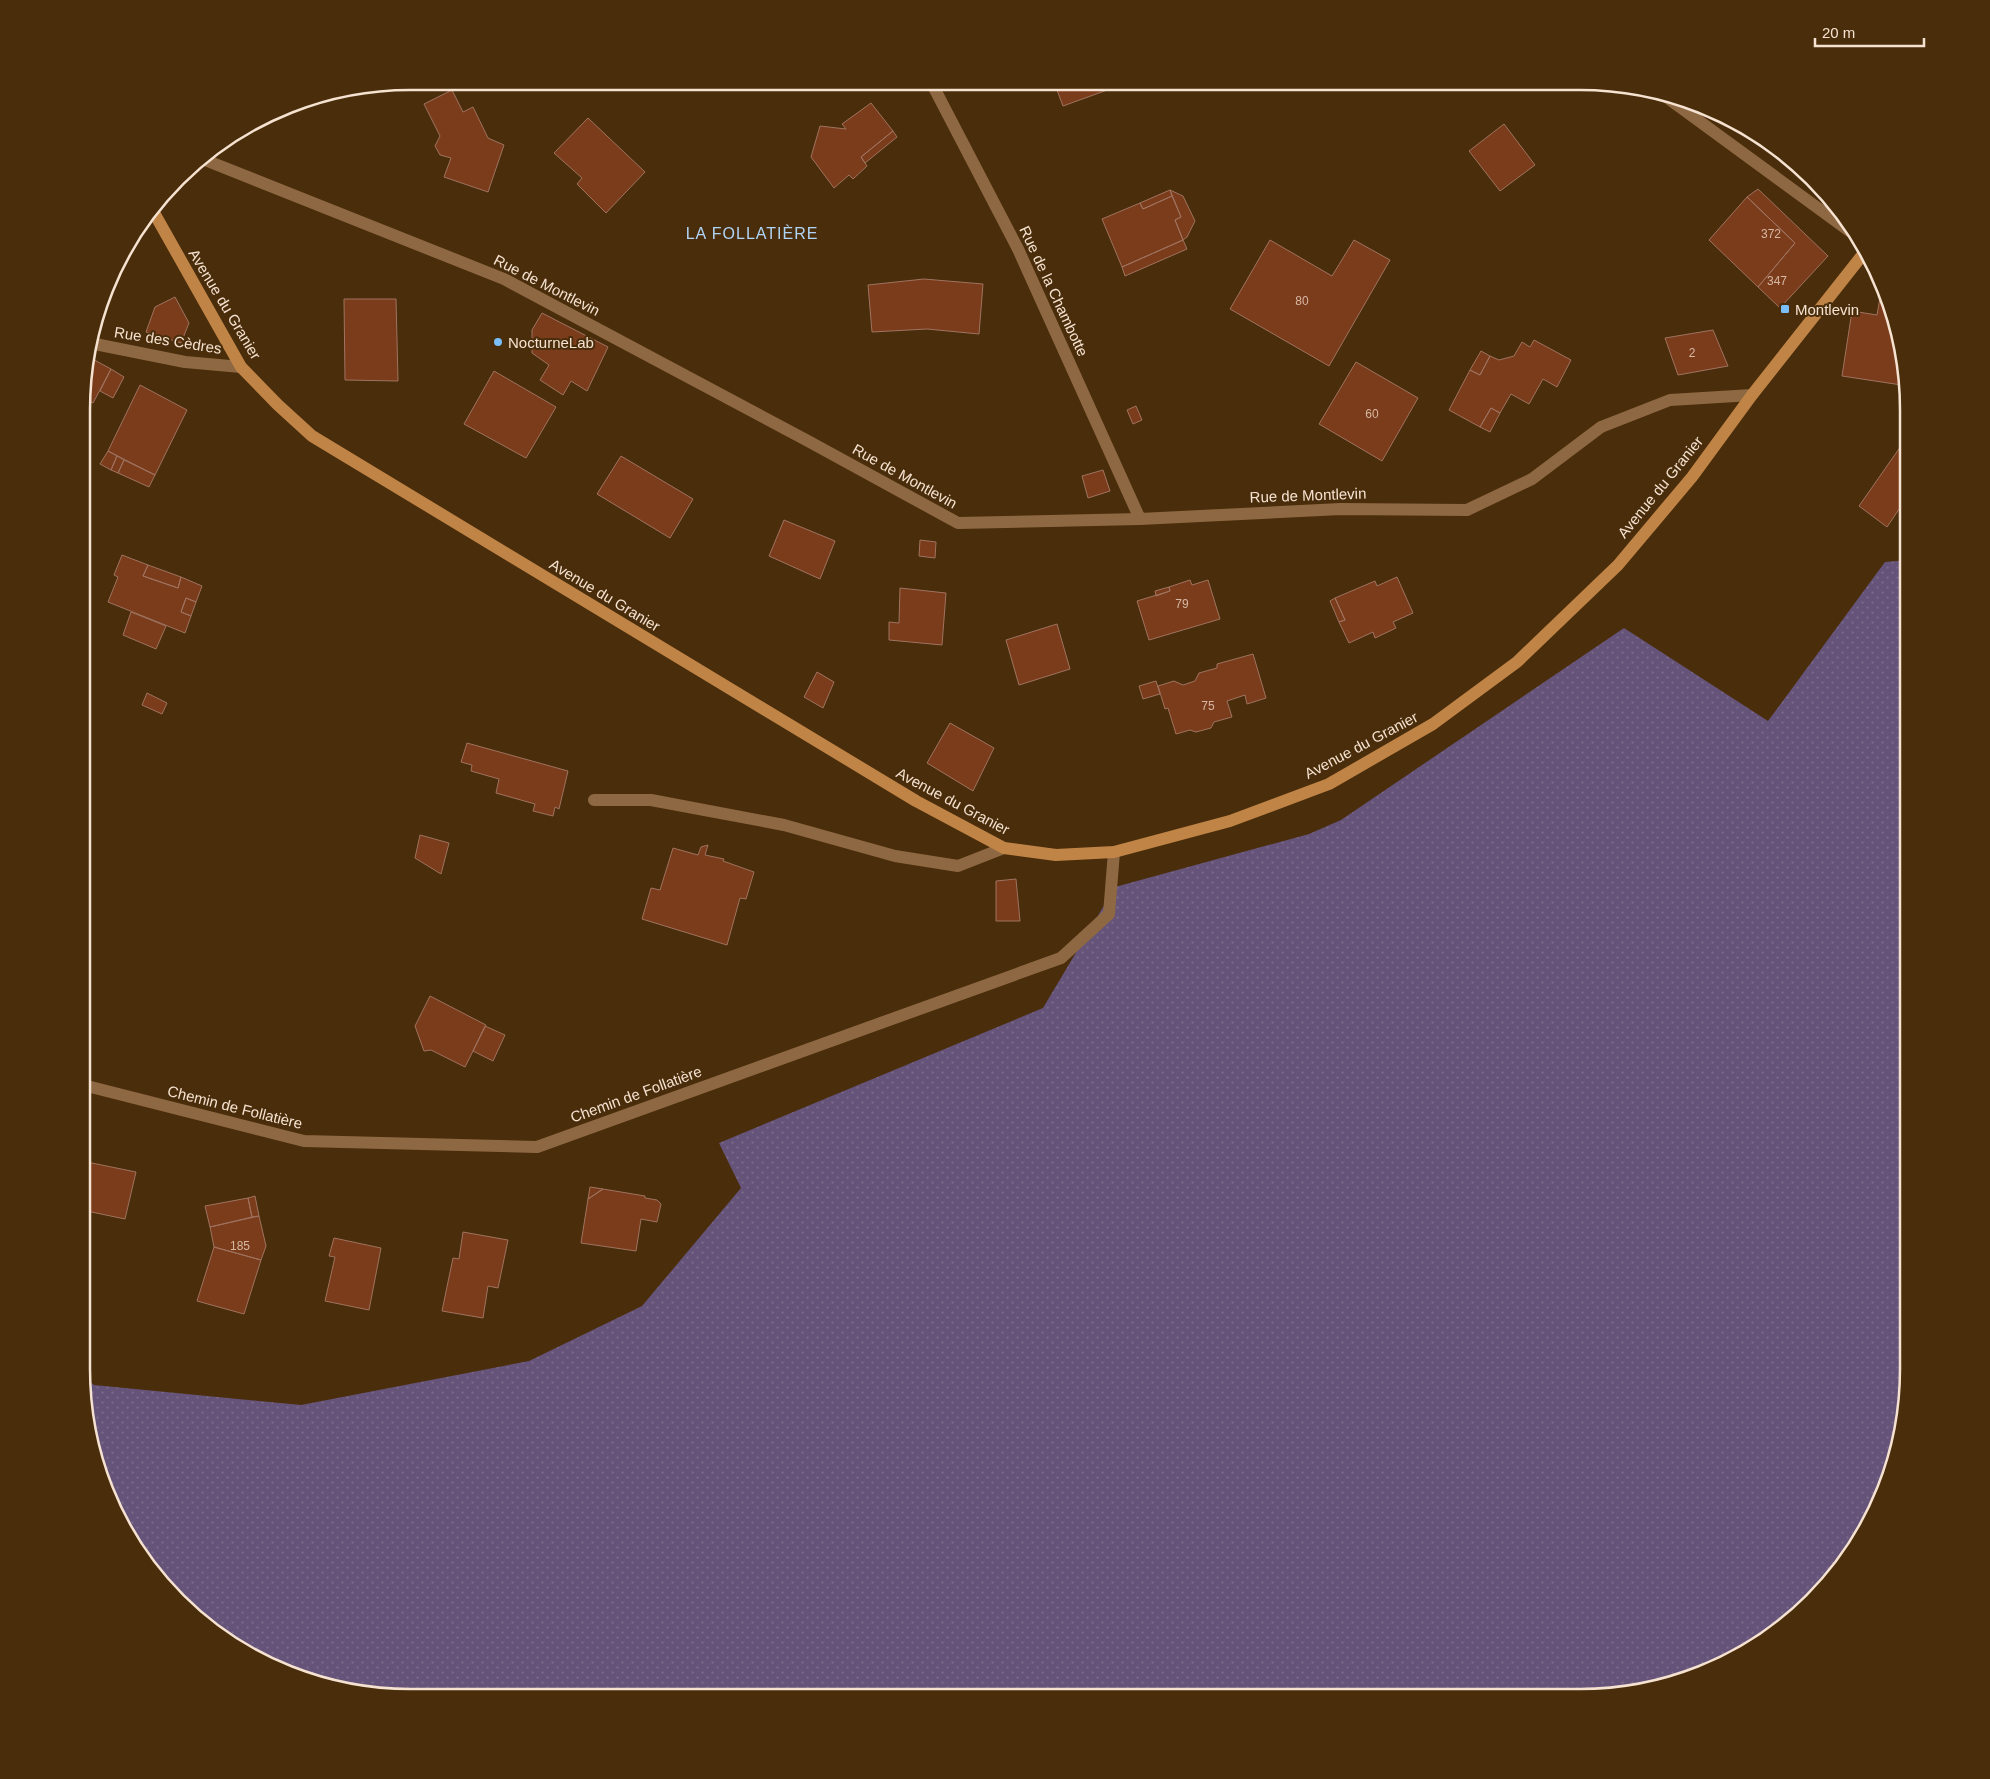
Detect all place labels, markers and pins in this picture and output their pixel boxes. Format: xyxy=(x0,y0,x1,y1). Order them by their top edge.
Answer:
place label: Montlevin xyxy=(1795,301,1859,318)
marker: Montlevin xyxy=(1779,303,1791,315)
place label: NocturneLab xyxy=(508,334,594,351)
marker: NocturneLab xyxy=(492,336,504,348)

